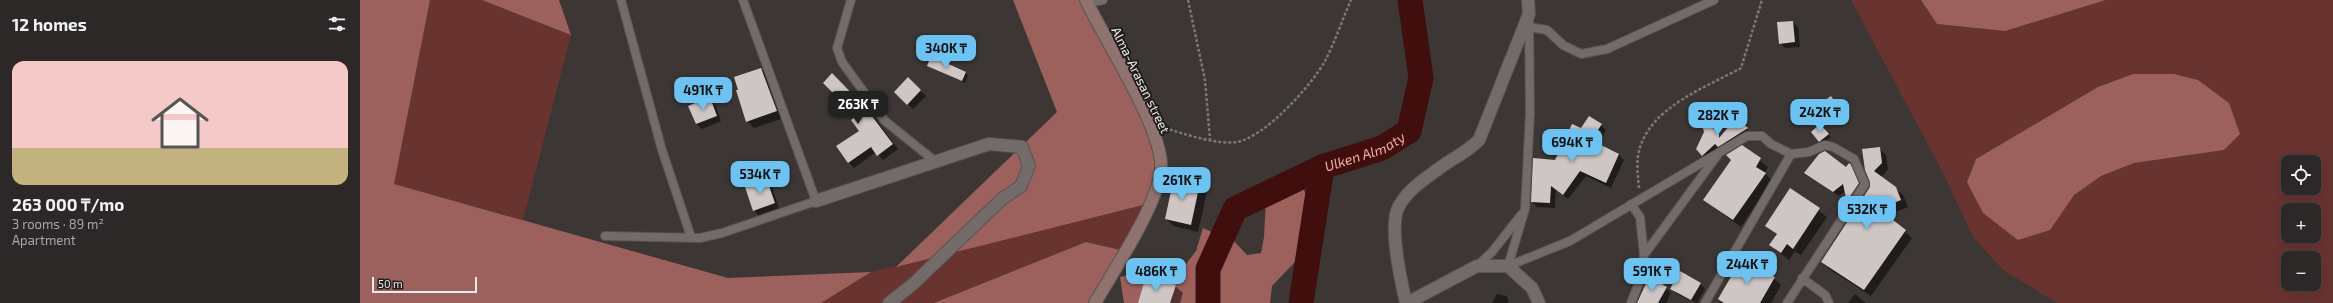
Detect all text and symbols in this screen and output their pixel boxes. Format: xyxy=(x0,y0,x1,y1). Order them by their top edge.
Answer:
icon: filters xyxy=(326,13,348,35)
text: 12 homes xyxy=(12,14,87,34)
street label: Alma-Arasan street xyxy=(1108,24,1174,136)
pin: 340K ₸ xyxy=(913,35,979,69)
text: 340K ₸ xyxy=(925,40,967,56)
pin: 491K ₸ xyxy=(670,77,736,111)
text: 491K ₸ xyxy=(683,82,723,98)
icon: home xyxy=(144,87,216,159)
pin: 263K ₸ xyxy=(825,91,891,125)
text: 263K ₸ xyxy=(838,96,878,112)
pin: 242K ₸ xyxy=(1787,99,1853,133)
pin: 282K ₸ xyxy=(1685,102,1751,136)
text: 242K ₸ xyxy=(1799,104,1841,120)
text: 282K ₸ xyxy=(1697,107,1739,123)
water label: Ulken Almaty xyxy=(1322,127,1408,174)
pin: 694K ₸ xyxy=(1539,129,1605,163)
text: 694K ₸ xyxy=(1551,134,1593,150)
map controls xyxy=(2281,155,2321,291)
button: locate xyxy=(2281,155,2321,195)
pin: 534K ₸ xyxy=(727,161,793,195)
text: 534K ₸ xyxy=(740,166,780,182)
pin: 261K ₸ xyxy=(1149,167,1215,201)
text: 261K ₸ xyxy=(1163,172,1201,188)
text: 263 000 ₸/mo xyxy=(12,194,124,214)
pin: 532K ₸ xyxy=(1834,196,1900,230)
text: 532K ₸ xyxy=(1847,201,1887,217)
button: + xyxy=(2281,203,2321,243)
text: 3 rooms · 89 m² xyxy=(12,216,104,232)
text: Apartment xyxy=(12,232,76,248)
pin: 244K ₸ xyxy=(1714,251,1780,285)
button: − xyxy=(2281,251,2321,291)
text: 244K ₸ xyxy=(1726,256,1768,272)
pin: 486K ₸ xyxy=(1123,258,1189,292)
pin: 591K ₸ xyxy=(1619,258,1685,292)
text: 486K ₸ xyxy=(1135,263,1177,279)
text: 591K ₸ xyxy=(1633,263,1671,279)
scale bar xyxy=(372,275,477,294)
text: 50 m xyxy=(378,277,403,290)

